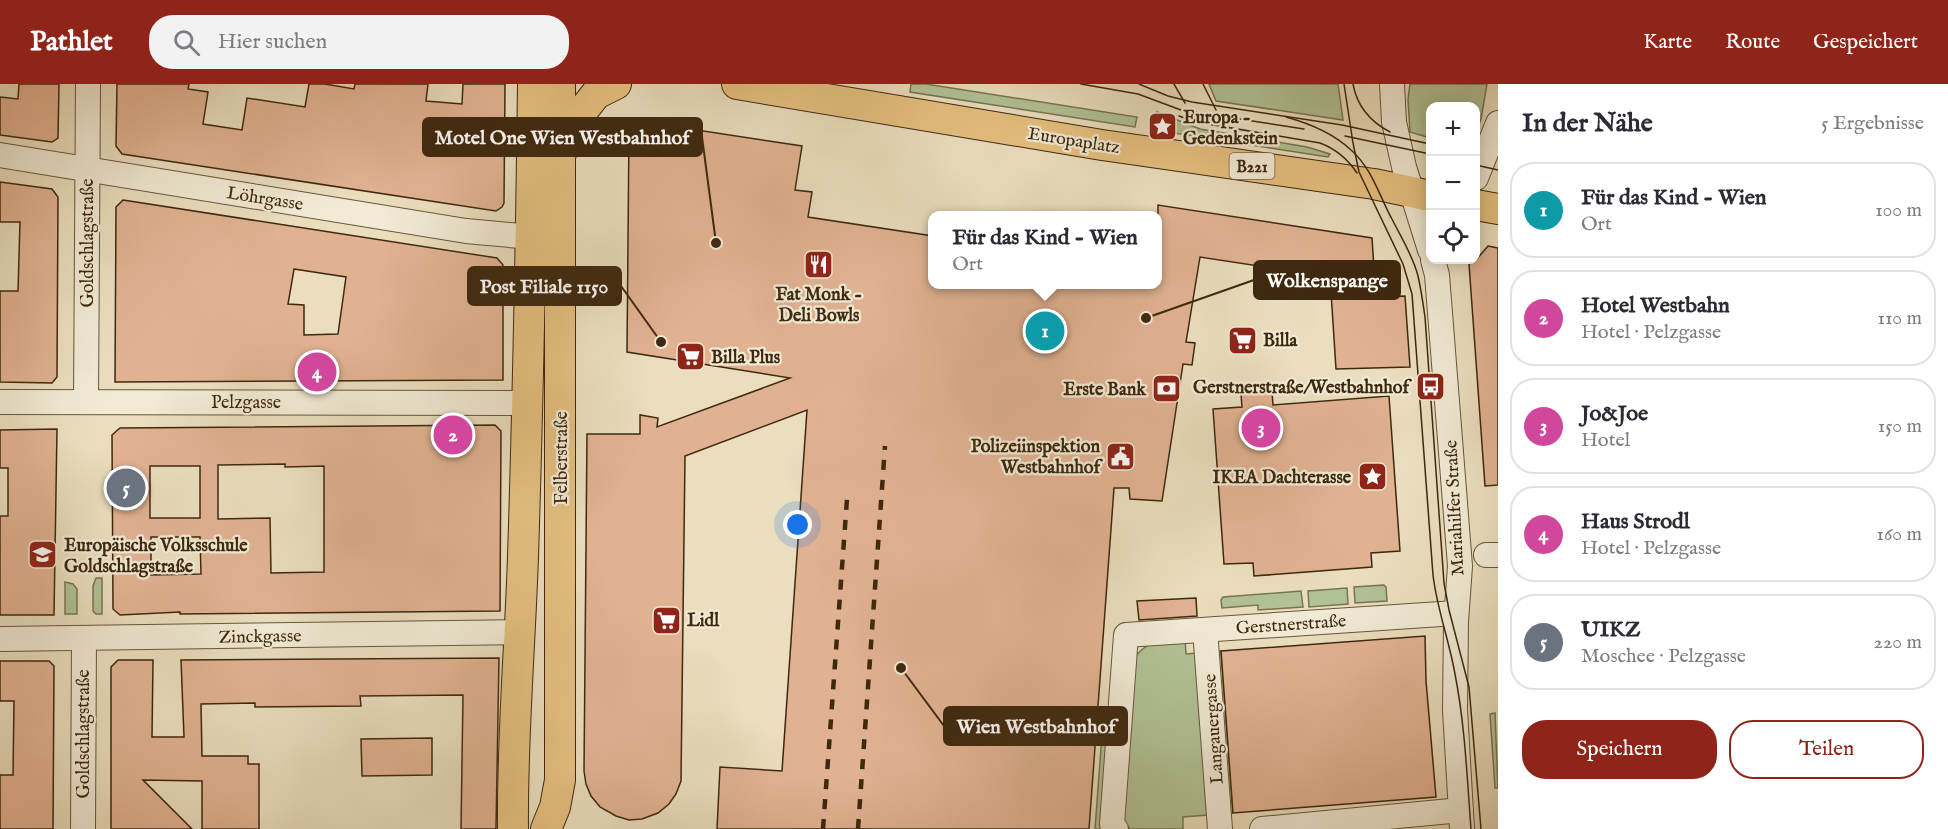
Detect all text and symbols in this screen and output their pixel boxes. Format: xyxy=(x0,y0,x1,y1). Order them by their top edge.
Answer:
search box xyxy=(149,15,569,69)
text: Pathlet xyxy=(30,25,113,60)
icon: search xyxy=(170,26,203,59)
text: Hier suchen xyxy=(218,28,327,56)
text: Karte xyxy=(1643,29,1692,56)
text: Route xyxy=(1725,29,1780,56)
text: Gespeichert xyxy=(1813,29,1918,56)
map controls xyxy=(1426,102,1480,264)
button: + xyxy=(1426,102,1480,156)
place label: Europa - Gedenkstein xyxy=(1183,107,1278,151)
text: In der Nähe xyxy=(1522,107,1653,140)
place icon: Europa - Gedenkstein xyxy=(1146,111,1178,143)
text: 5 Ergebnisse xyxy=(1821,111,1924,136)
callout: Motel One Wien Westbahnhof xyxy=(423,118,702,156)
street label: Europaplatz xyxy=(1026,123,1121,160)
text: Motel One Wien Westbahnhof xyxy=(435,126,693,151)
road number: B221 xyxy=(1230,153,1274,179)
button: − xyxy=(1426,156,1480,210)
street label: Goldschlagstraße xyxy=(77,179,100,307)
street label: Löhrgasse xyxy=(225,182,305,217)
text: Für das Kind - Wien xyxy=(1581,184,1767,212)
text: 1 xyxy=(1540,198,1547,223)
text: 100 m xyxy=(1875,198,1922,223)
button: locate xyxy=(1426,210,1480,264)
popup xyxy=(928,211,1162,289)
text: Ort xyxy=(1581,212,1612,237)
text: Für das Kind - Wien xyxy=(952,224,1138,252)
restaurant icon: Fat Monk - Deli Bowls xyxy=(803,249,835,281)
text: Ort xyxy=(952,252,983,277)
callout: Wolkenspange xyxy=(1254,261,1400,299)
callout: Post Filiale 1150 xyxy=(468,267,621,305)
text: Wolkenspange xyxy=(1265,269,1389,294)
text: Post Filiale 1150 xyxy=(480,275,608,300)
place label: Fat Monk - Deli Bowls xyxy=(776,284,862,328)
text: Hotel Westbahn xyxy=(1581,292,1730,320)
text: 2 xyxy=(1539,306,1548,331)
text: 110 m xyxy=(1878,306,1922,331)
pin: 1 xyxy=(1026,308,1064,354)
text: Hotel · Pelzgasse xyxy=(1581,320,1721,345)
supermarket icon: Billa xyxy=(1226,324,1258,356)
place label: Billa xyxy=(1263,330,1299,353)
supermarket icon: Billa Plus xyxy=(674,341,706,373)
place label: Billa Plus xyxy=(711,347,781,370)
pin: 4 xyxy=(298,350,336,394)
bus stop icon: Gerstnerstraße/Westbahnhof xyxy=(1414,371,1446,403)
bank icon: Erste Bank xyxy=(1151,373,1183,405)
place label: Gerstnerstraße/Westbahnhof xyxy=(1193,377,1412,400)
place label: Erste Bank xyxy=(1063,379,1147,402)
street label: Pelzgasse xyxy=(211,392,281,415)
text: Jo&Joe xyxy=(1581,400,1648,428)
pin: 3 xyxy=(1242,406,1280,450)
street label: Felberstraße xyxy=(551,411,574,505)
pin: 2 xyxy=(434,412,472,458)
text: 3 xyxy=(1540,414,1547,439)
text: 150 m xyxy=(1878,414,1922,439)
text: Hotel xyxy=(1581,428,1630,453)
place label: Polizeiinspektion Westbahnhof xyxy=(971,436,1103,480)
street label: Mariahilfer Straße xyxy=(1440,439,1471,576)
public building icon: Polizeiinspektion Westbahnhof xyxy=(1105,440,1137,472)
place icon: IKEA Dachterasse xyxy=(1356,461,1388,493)
pin: 5 xyxy=(106,466,146,510)
place label: IKEA Dachterasse xyxy=(1212,467,1352,490)
text: Haus Strodl xyxy=(1581,508,1690,536)
your location xyxy=(783,510,812,539)
text: 4 xyxy=(1539,522,1548,547)
text: 160 m xyxy=(1876,522,1922,547)
place label: Europäische Volksschule Goldschlagstraße xyxy=(64,535,248,579)
text: Hotel · Pelzgasse xyxy=(1581,536,1721,561)
school or university icon: Europäische Volksschule Goldschlagstraße xyxy=(27,539,59,571)
supermarket icon: Lidl xyxy=(650,604,682,636)
place label: Lidl xyxy=(687,610,720,633)
street label: Gerstnerstraße xyxy=(1235,610,1347,641)
text: UIKZ xyxy=(1581,616,1640,644)
street label: Zinckgasse xyxy=(218,625,302,650)
text: 5 xyxy=(1540,630,1547,655)
text: 220 m xyxy=(1874,630,1922,655)
text: Moschee · Pelzgasse xyxy=(1581,644,1746,669)
street label: Goldschlagstraße xyxy=(73,670,96,798)
street label: Langauergasse xyxy=(1199,673,1230,785)
callout: Wien Westbahnhof xyxy=(944,707,1127,745)
text: Wien Westbahnhof xyxy=(956,715,1119,740)
button: Speichern xyxy=(1522,720,1717,779)
button: Teilen xyxy=(1729,720,1924,779)

